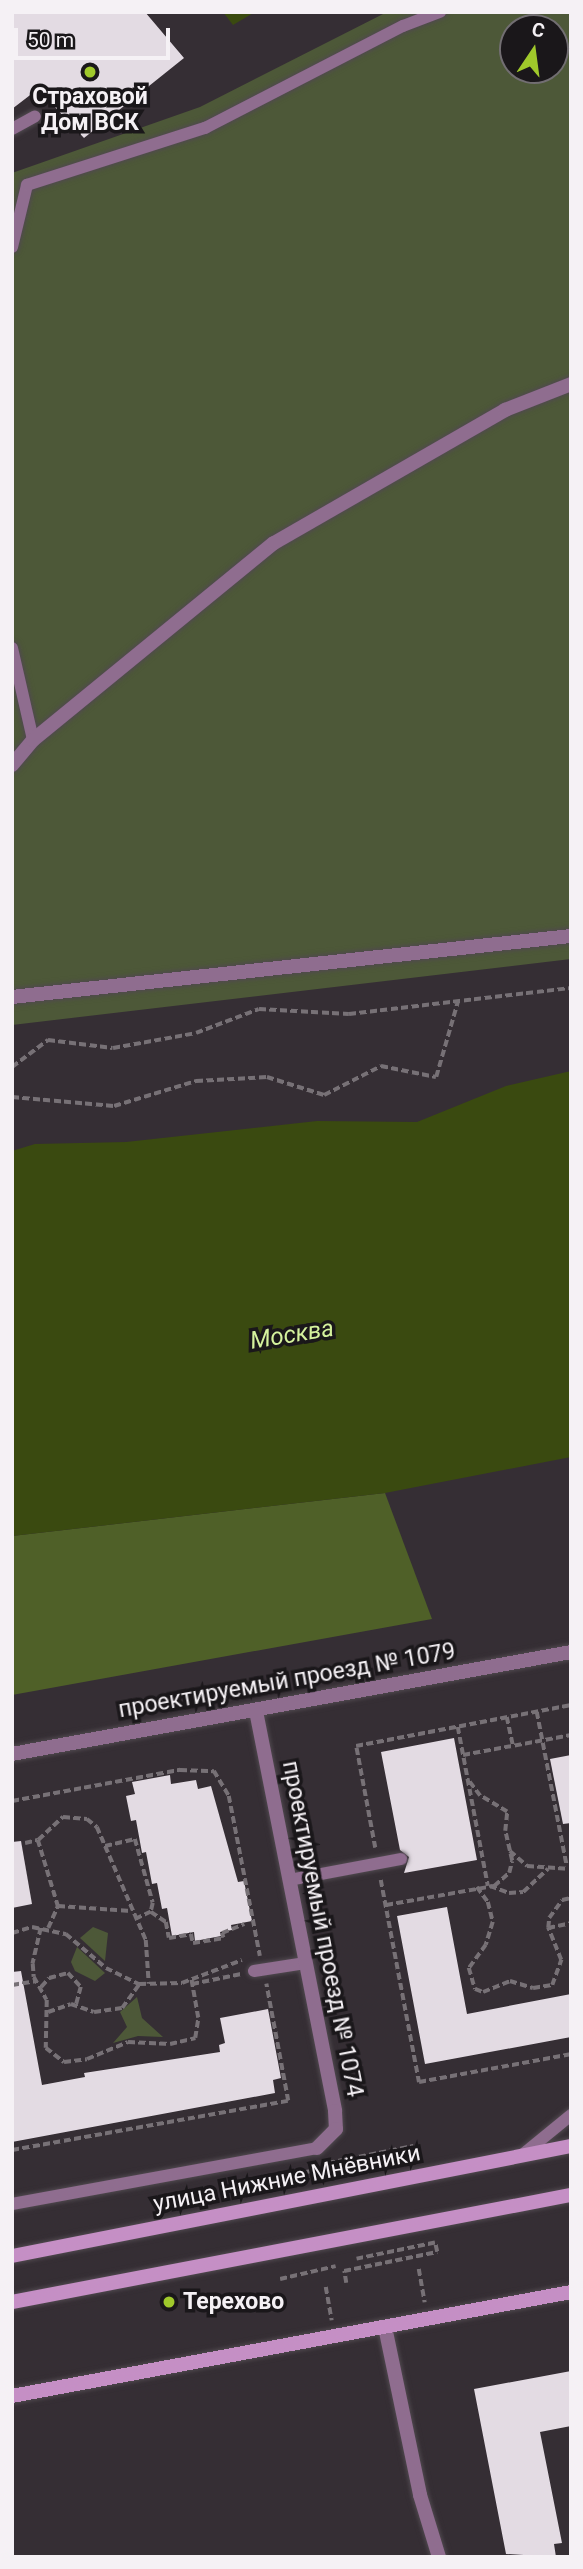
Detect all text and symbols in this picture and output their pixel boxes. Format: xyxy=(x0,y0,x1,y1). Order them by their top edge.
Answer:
scale bar xyxy=(18,14,173,58)
north arrow xyxy=(499,14,569,84)
text: С xyxy=(530,17,547,43)
text: 50 m xyxy=(27,28,74,52)
marker: Страховой Дом ВСК xyxy=(82,64,98,80)
place label: Страховой Дом ВСК xyxy=(32,83,148,137)
water label: Москва xyxy=(248,1314,336,1356)
street label: проектируемый проезд № 1079 xyxy=(116,1638,458,1724)
street label: проектируемый проезд № 1074 xyxy=(276,1759,368,2099)
street label: улица Нижние Мнёвники xyxy=(151,2140,423,2218)
place label: Терехово xyxy=(183,2288,284,2316)
marker: Терехово xyxy=(161,2294,177,2310)

